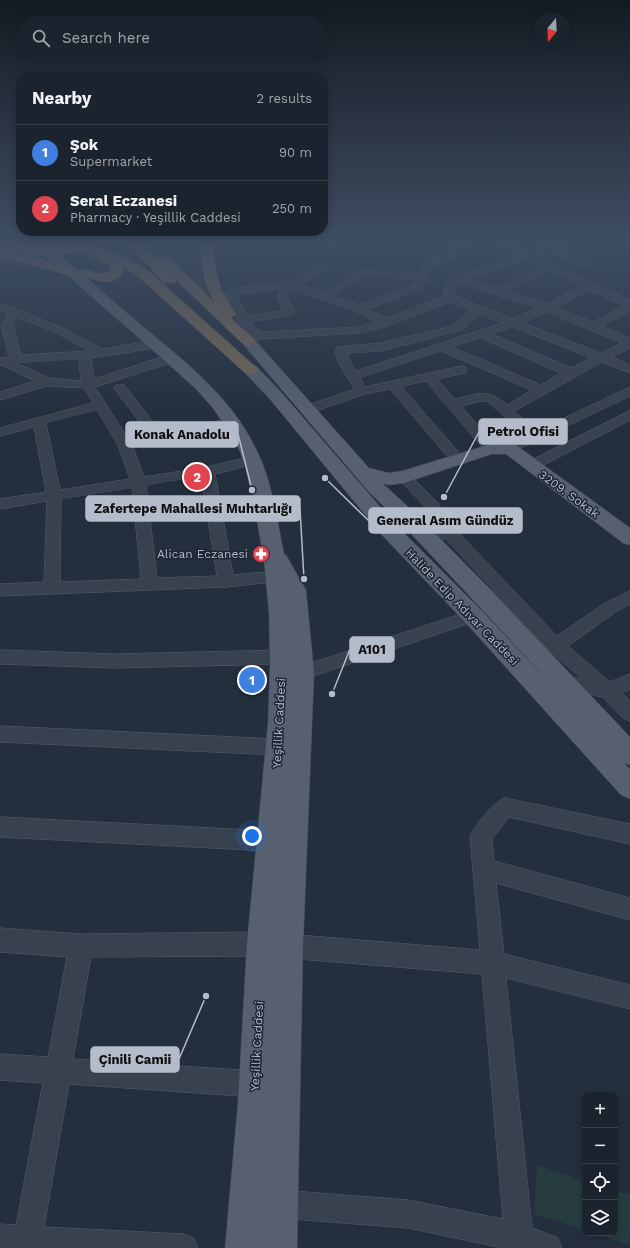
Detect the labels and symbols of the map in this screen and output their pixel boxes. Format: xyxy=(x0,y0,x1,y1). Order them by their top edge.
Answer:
north arrow xyxy=(534,12,570,48)
callout: Petrol Ofisi xyxy=(479,419,567,444)
callout: Konak Anadolu xyxy=(126,422,238,447)
text: Petrol Ofisi xyxy=(487,424,559,439)
text: Konak Anadolu xyxy=(134,427,230,442)
pin: 2 xyxy=(184,462,210,492)
street label: 3209. Sokak xyxy=(536,467,602,521)
callout: Zafertepe Mahallesi Muhtarlığı xyxy=(86,496,300,521)
text: Zafertepe Mahallesi Muhtarlığı xyxy=(94,501,292,516)
callout: General Asım Gündüz xyxy=(369,508,522,533)
text: General Asım Gündüz xyxy=(377,513,514,528)
pharmacy icon: Alican Eczanesi xyxy=(251,544,271,564)
street label: Halide Edip Adıvar Caddesi xyxy=(402,546,522,668)
place label: Alican Eczanesi xyxy=(157,547,248,561)
callout: A101 xyxy=(350,637,394,662)
text: A101 xyxy=(358,642,386,657)
pin: 1 xyxy=(239,665,265,695)
street label: Yeşillik Caddesi xyxy=(270,678,288,768)
your location xyxy=(242,826,262,846)
street label: Yeşillik Caddesi xyxy=(248,1001,266,1091)
callout: Çinili Camii xyxy=(91,1047,179,1072)
text: Çinili Camii xyxy=(99,1052,171,1067)

